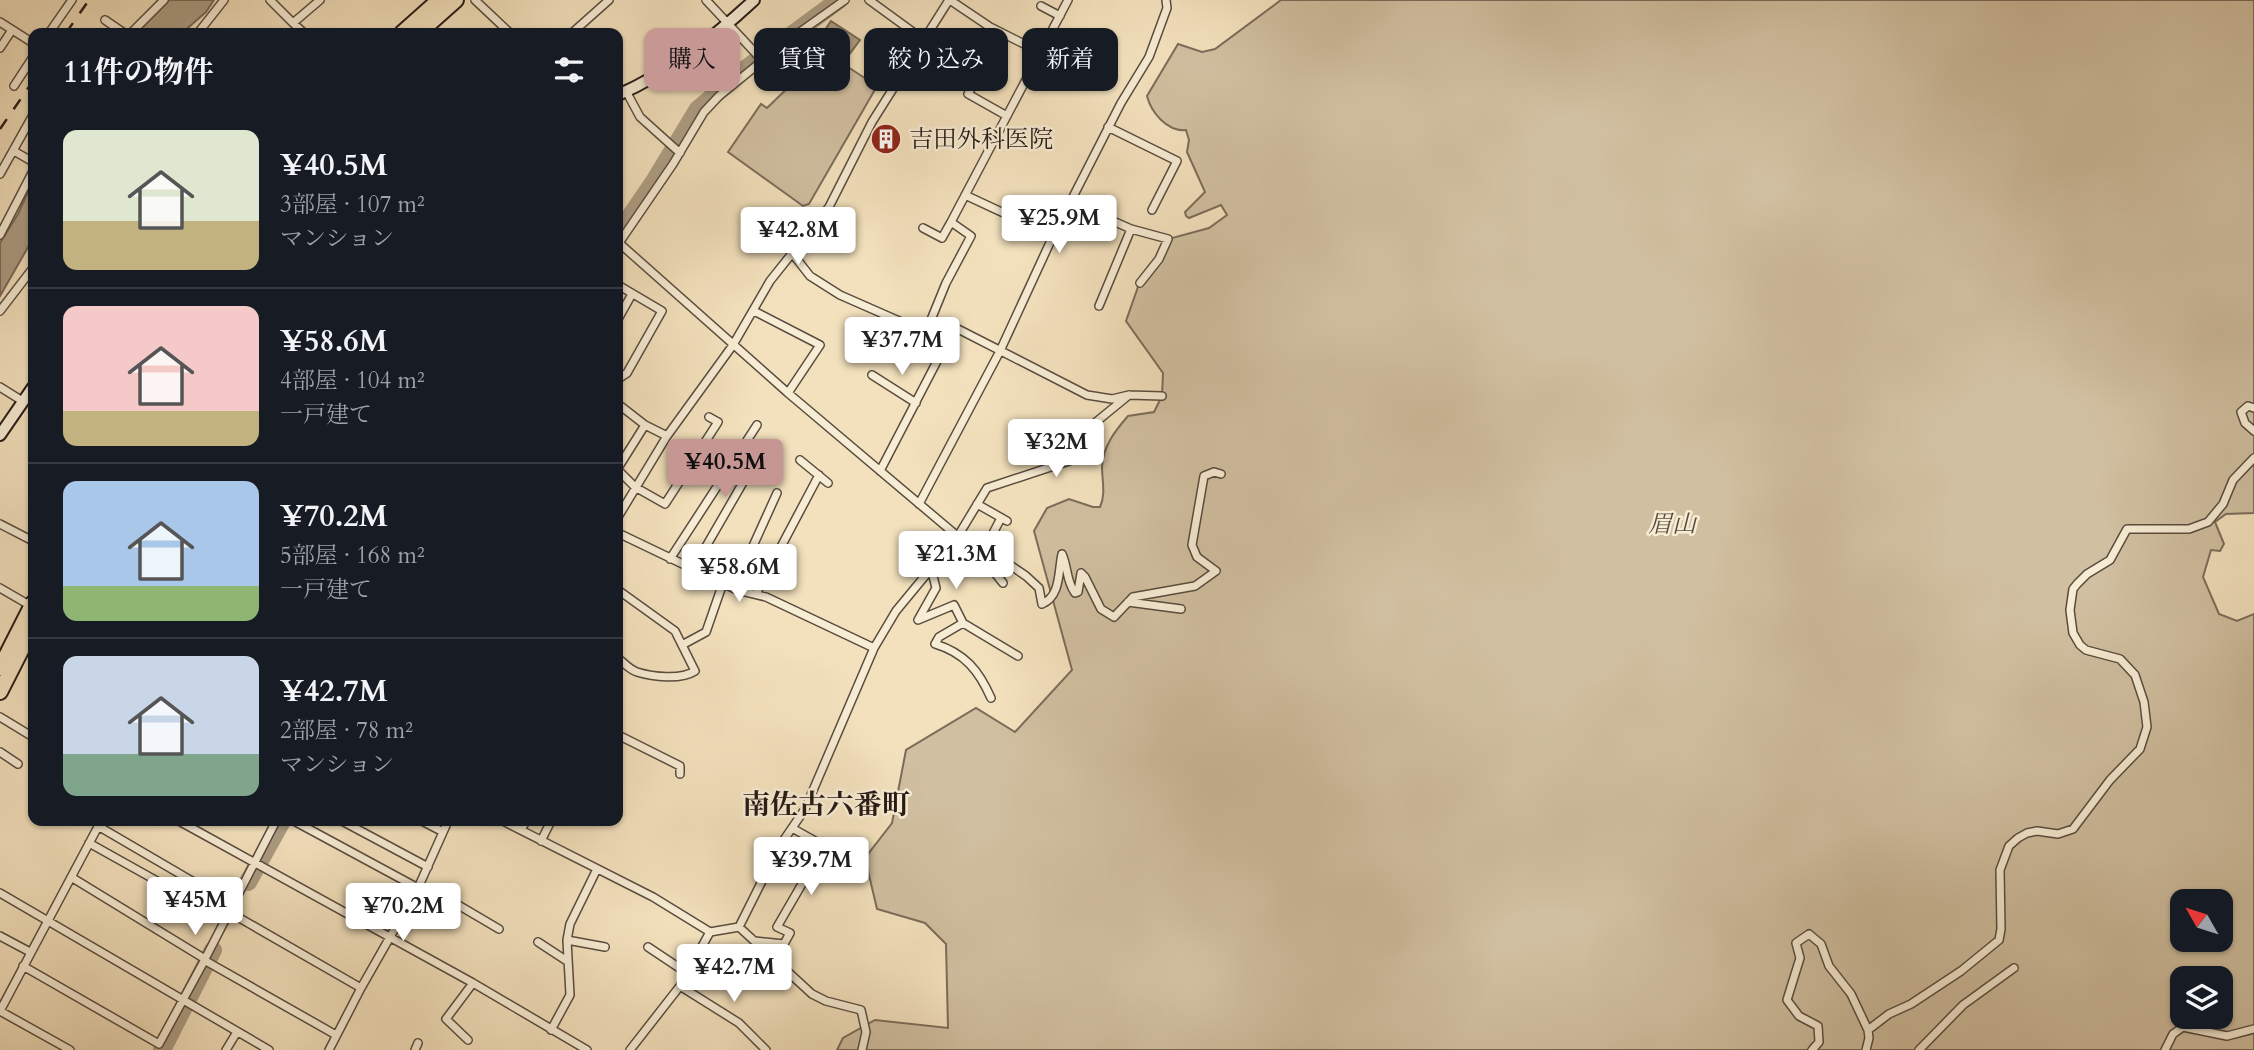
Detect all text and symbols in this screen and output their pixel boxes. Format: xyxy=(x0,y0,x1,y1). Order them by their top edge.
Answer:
chip: 購入 xyxy=(644,28,740,91)
chip: 賃貸 xyxy=(754,28,850,91)
chip: 絞り込み xyxy=(864,28,1008,91)
chip: 新着 xyxy=(1022,28,1118,91)
icon: filters xyxy=(550,51,588,89)
text: 11件の物件 xyxy=(63,52,214,93)
building icon: 吉田外科医院 xyxy=(869,122,903,156)
place label: 吉田外科医院 xyxy=(909,123,1053,156)
text: ¥40.5M xyxy=(280,145,388,186)
icon: home xyxy=(119,158,203,242)
text: 3部屋 · 107 m² xyxy=(280,189,425,220)
pin: ¥25.9M xyxy=(1002,196,1116,255)
text: ¥25.9M xyxy=(1018,202,1100,233)
pin: ¥42.8M xyxy=(741,208,855,267)
text: ¥42.8M xyxy=(757,214,839,245)
text: マンション xyxy=(280,223,394,254)
pin: ¥37.7M xyxy=(845,318,959,377)
text: ¥58.6M xyxy=(280,321,388,362)
text: ¥37.7M xyxy=(861,324,943,355)
icon: home xyxy=(119,334,203,418)
text: 4部屋 · 104 m² xyxy=(280,365,425,396)
text: 一戸建て xyxy=(280,399,372,430)
pin: ¥32M xyxy=(1015,420,1097,479)
text: ¥32M xyxy=(1024,426,1088,457)
pin: ¥40.5M xyxy=(668,440,782,499)
text: ¥40.5M xyxy=(684,446,766,477)
text: ¥70.2M xyxy=(280,496,388,537)
park label: 眉山 xyxy=(1648,508,1698,541)
icon: home xyxy=(119,509,203,593)
pin: ¥21.3M xyxy=(899,532,1013,591)
text: ¥21.3M xyxy=(915,538,997,569)
text: 5部屋 · 168 m² xyxy=(280,540,425,571)
pin: ¥58.6M xyxy=(682,544,796,604)
text: ¥58.6M xyxy=(698,551,780,582)
text: 一戸建て xyxy=(280,574,372,605)
text: ¥42.7M xyxy=(280,671,388,712)
icon: home xyxy=(119,684,203,768)
text: 2部屋 · 78 m² xyxy=(280,715,413,746)
text: マンション xyxy=(280,749,394,780)
district label: 南佐古六番町 xyxy=(742,786,910,824)
pin: ¥39.7M xyxy=(754,838,868,897)
text: ¥39.7M xyxy=(770,844,852,875)
pin: ¥45M xyxy=(154,878,236,937)
text: ¥45M xyxy=(163,884,227,915)
pin: ¥70.2M xyxy=(346,884,460,943)
north arrow xyxy=(2170,889,2233,952)
map controls xyxy=(2170,889,2233,1029)
text: ¥70.2M xyxy=(362,890,444,921)
pin: ¥42.7M xyxy=(677,944,791,1004)
text: ¥42.7M xyxy=(693,951,775,982)
button: layers xyxy=(2170,966,2233,1029)

